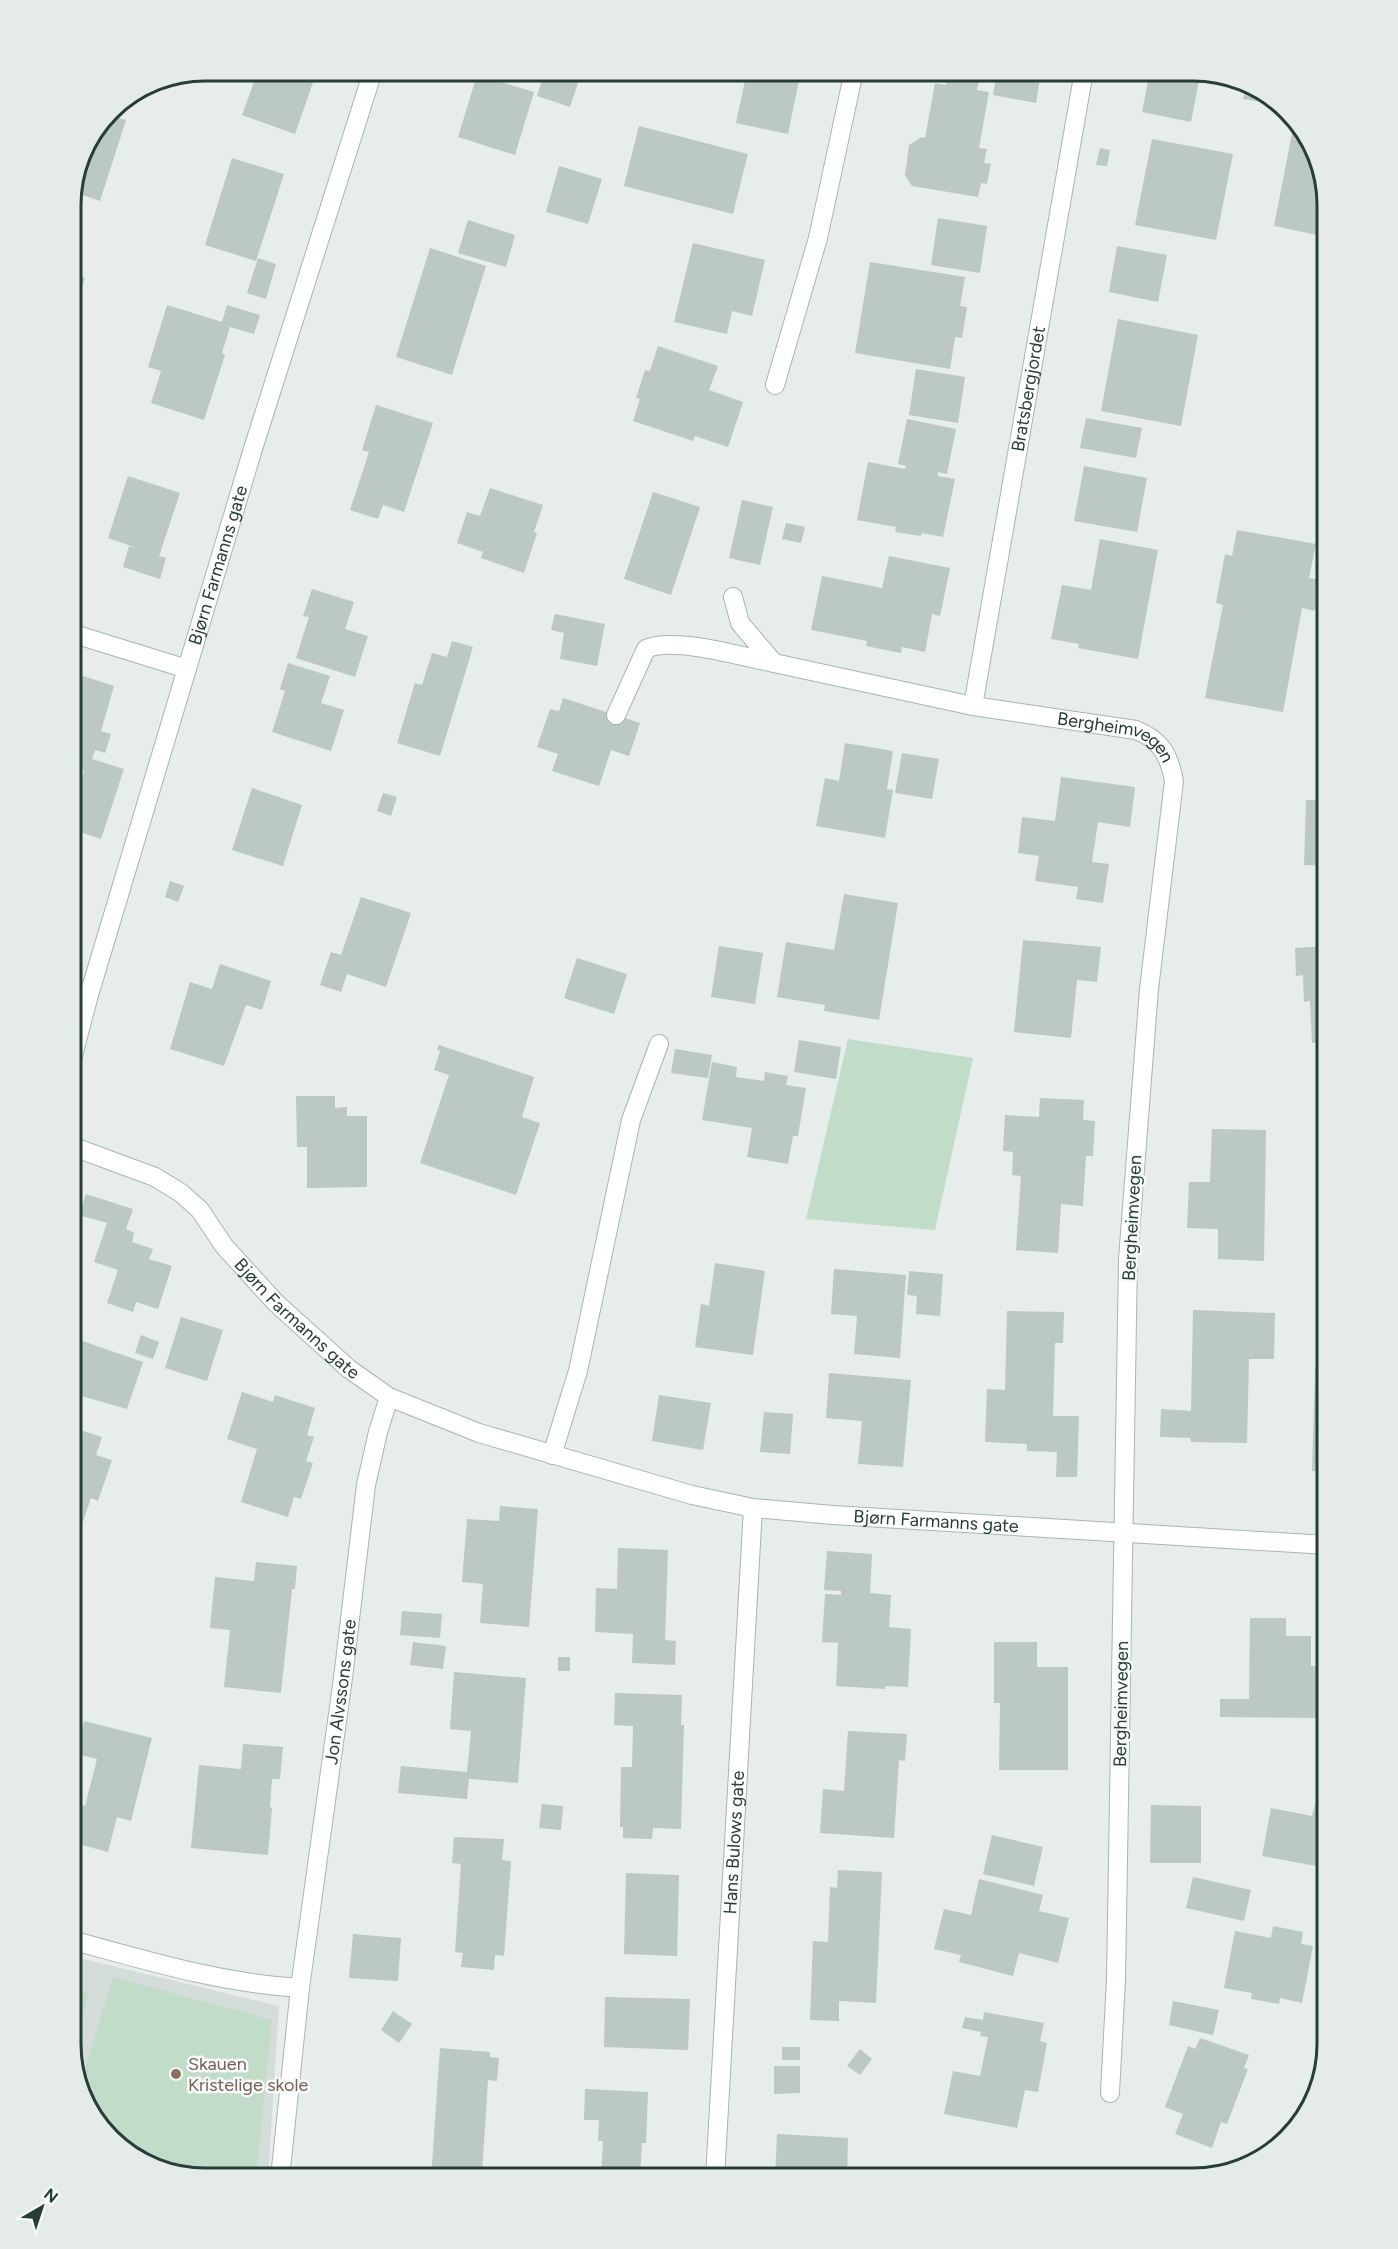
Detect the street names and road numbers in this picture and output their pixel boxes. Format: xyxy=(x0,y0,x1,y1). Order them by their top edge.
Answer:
street label: Bratsbergjordet xyxy=(1007,324,1050,453)
street label: Bjørn Farmanns gate xyxy=(184,483,252,648)
street label: Bergheimvegen xyxy=(1056,708,1179,766)
street label: Bergheimvegen xyxy=(1118,1154,1146,1282)
street label: Bjørn Farmanns gate xyxy=(230,1254,364,1384)
street label: Bjørn Farmanns gate xyxy=(853,1505,1020,1537)
street label: Jon Alvssons gate xyxy=(320,1618,361,1766)
street label: Bergheimvegen xyxy=(1109,1641,1133,1767)
street label: Hans Bulows gate xyxy=(719,1770,749,1915)

